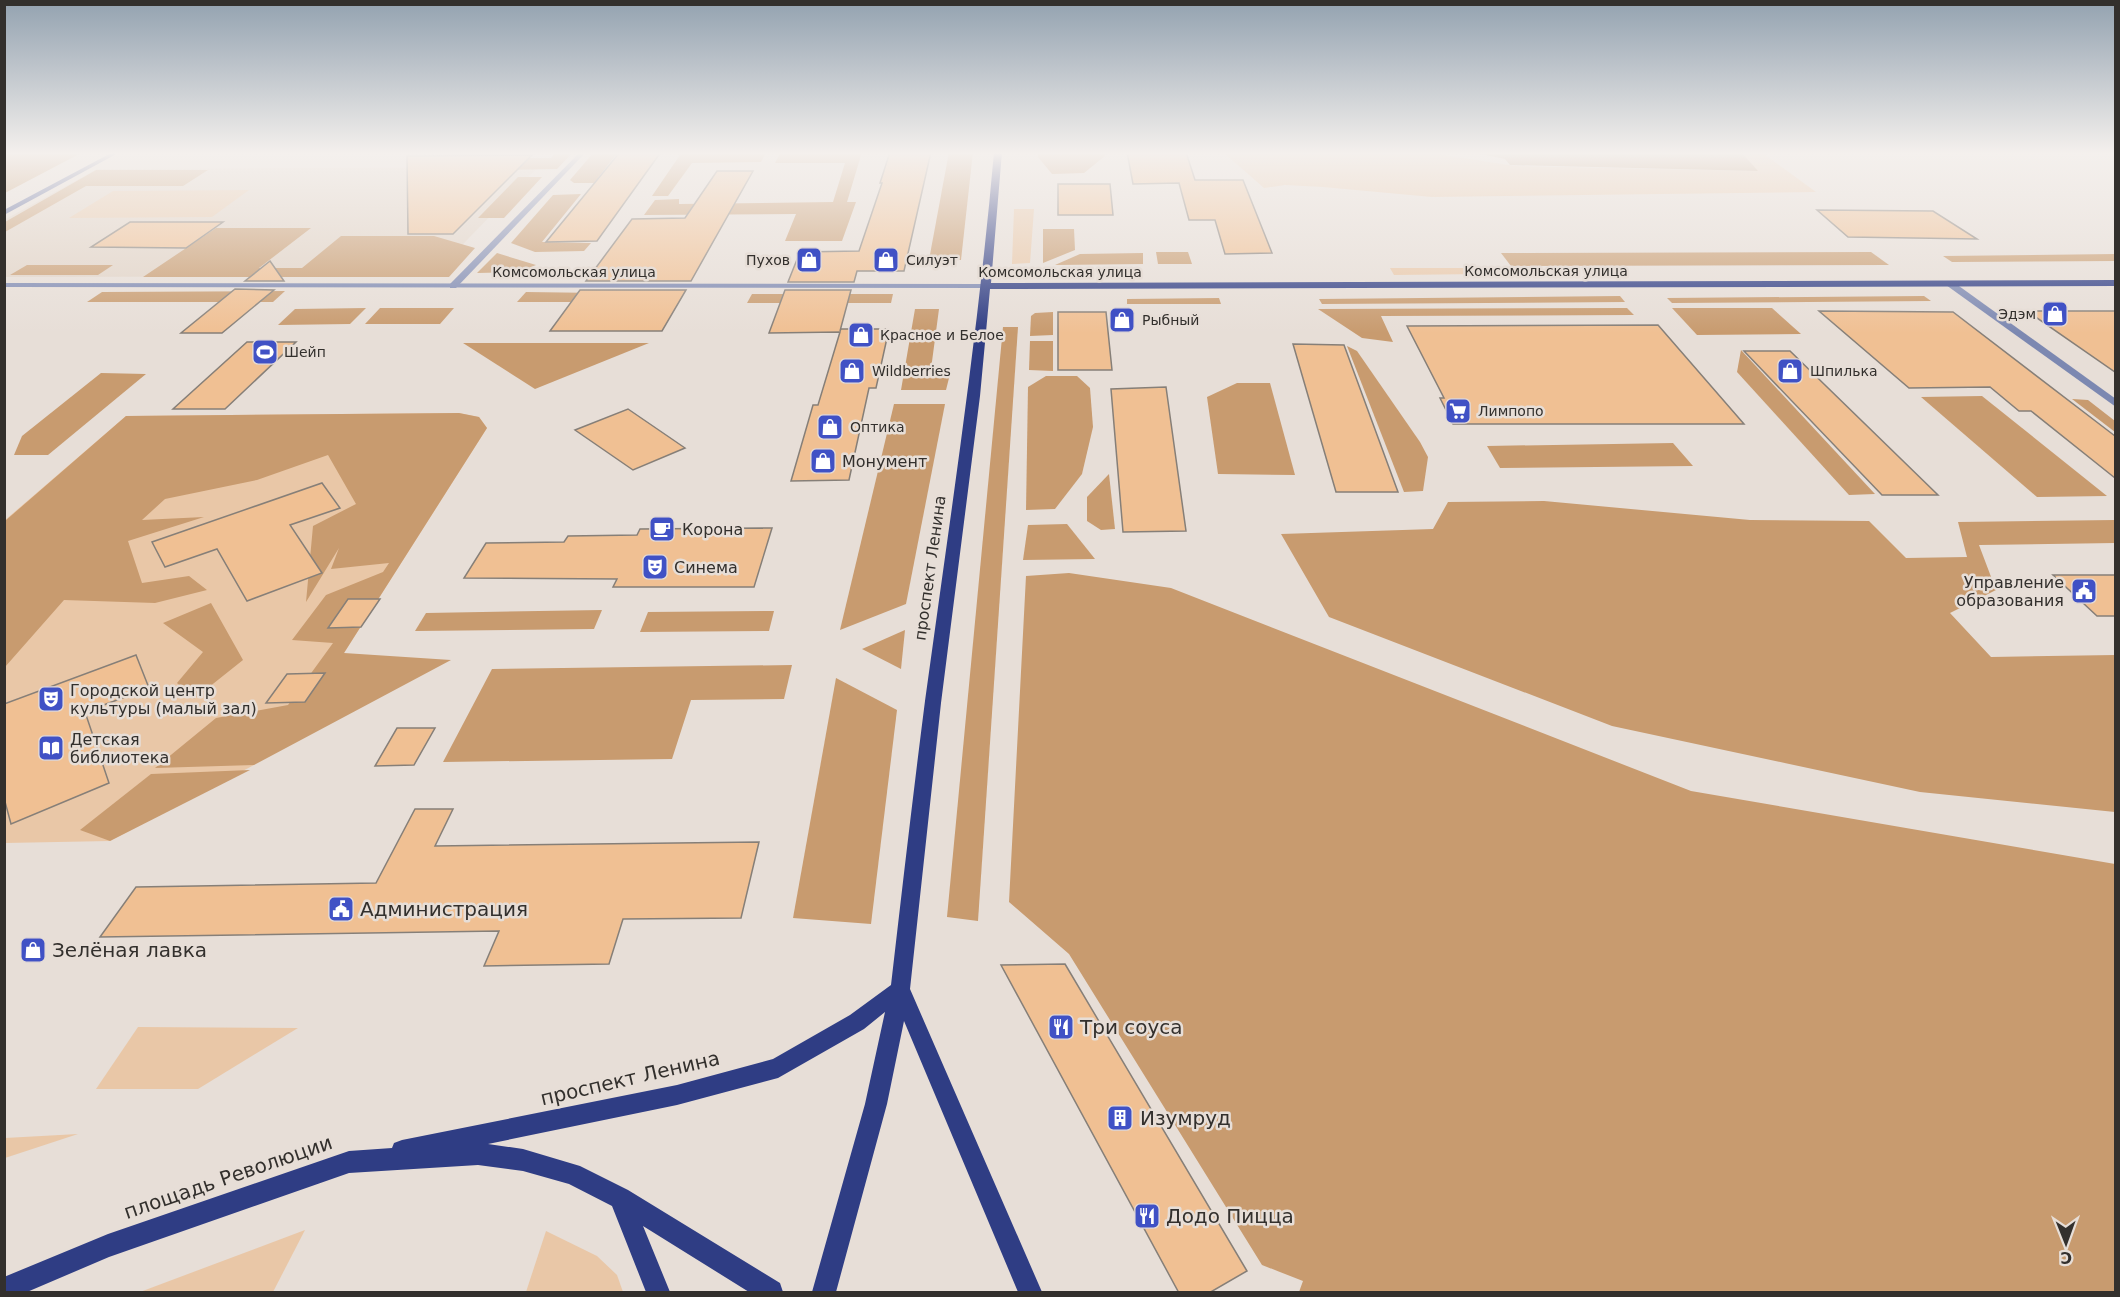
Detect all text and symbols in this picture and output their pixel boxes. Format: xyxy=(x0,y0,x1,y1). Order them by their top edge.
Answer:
shop icon: Пухов xyxy=(794,245,824,275)
shop icon: Силуэт xyxy=(871,245,901,275)
place label: Пухов xyxy=(746,252,790,268)
place label: Силуэт xyxy=(906,252,958,268)
street label: Комсомольская улица xyxy=(1464,263,1628,279)
street label: Комсомольская улица xyxy=(492,264,656,280)
street label: Комсомольская улица xyxy=(978,264,1142,280)
shop icon: Эдэм xyxy=(2040,299,2070,329)
shop icon: Рыбный xyxy=(1107,305,1137,335)
place label: Эдэм xyxy=(1998,306,2036,322)
place label: Рыбный xyxy=(1142,312,1199,328)
shop icon: Красное и Белое xyxy=(846,320,876,350)
place label: Красное и Белое xyxy=(880,327,1004,343)
sports icon: Шейп xyxy=(250,337,280,367)
place label: Шейп xyxy=(284,344,326,360)
shop icon: Wildberries xyxy=(837,356,867,386)
shop icon: Шпилька xyxy=(1775,356,1805,386)
place label: Wildberries xyxy=(872,363,951,379)
place label: Шпилька xyxy=(1810,363,1877,379)
supermarket icon: Лимпопо xyxy=(1443,396,1473,426)
place label: Лимпопо xyxy=(1478,403,1544,419)
shop icon: Оптика xyxy=(815,412,845,442)
place label: Оптика xyxy=(850,419,904,435)
shop icon: Монумент xyxy=(808,446,838,476)
place label: Монумент xyxy=(842,452,927,471)
street label: проспект Ленина xyxy=(910,494,950,642)
cafe icon: Корона xyxy=(647,514,677,544)
place label: Корона xyxy=(682,520,743,539)
theatre icon: Синема xyxy=(640,552,670,582)
place label: Синема xyxy=(674,558,738,577)
place label: Управление образования xyxy=(1956,573,2064,610)
public building icon: Управление образования xyxy=(2069,576,2099,606)
place label: Городской центр культуры (малый зал) xyxy=(70,681,257,718)
theatre icon: Городской центр культуры (малый зал) xyxy=(36,684,66,714)
place label: Детская библиотека xyxy=(70,730,169,767)
library icon: Детская библиотека xyxy=(36,733,66,763)
public building icon: Администрация xyxy=(326,894,356,924)
place label: Администрация xyxy=(360,897,528,921)
shop icon: Зелёная лавка xyxy=(18,935,48,965)
place label: Зелёная лавка xyxy=(52,938,207,962)
restaurant icon: Три соуса xyxy=(1046,1012,1076,1042)
place label: Три соуса xyxy=(1079,1015,1183,1039)
street label: проспект Ленина xyxy=(538,1046,722,1110)
building icon: Изумруд xyxy=(1105,1103,1135,1133)
place label: Изумруд xyxy=(1140,1106,1231,1130)
street label: площадь Революции xyxy=(121,1130,335,1224)
restaurant icon: Додо Пицца xyxy=(1132,1201,1162,1231)
place label: Додо Пицца xyxy=(1166,1204,1294,1228)
north arrow xyxy=(2036,1213,2096,1273)
text: С xyxy=(2060,1248,2072,1267)

